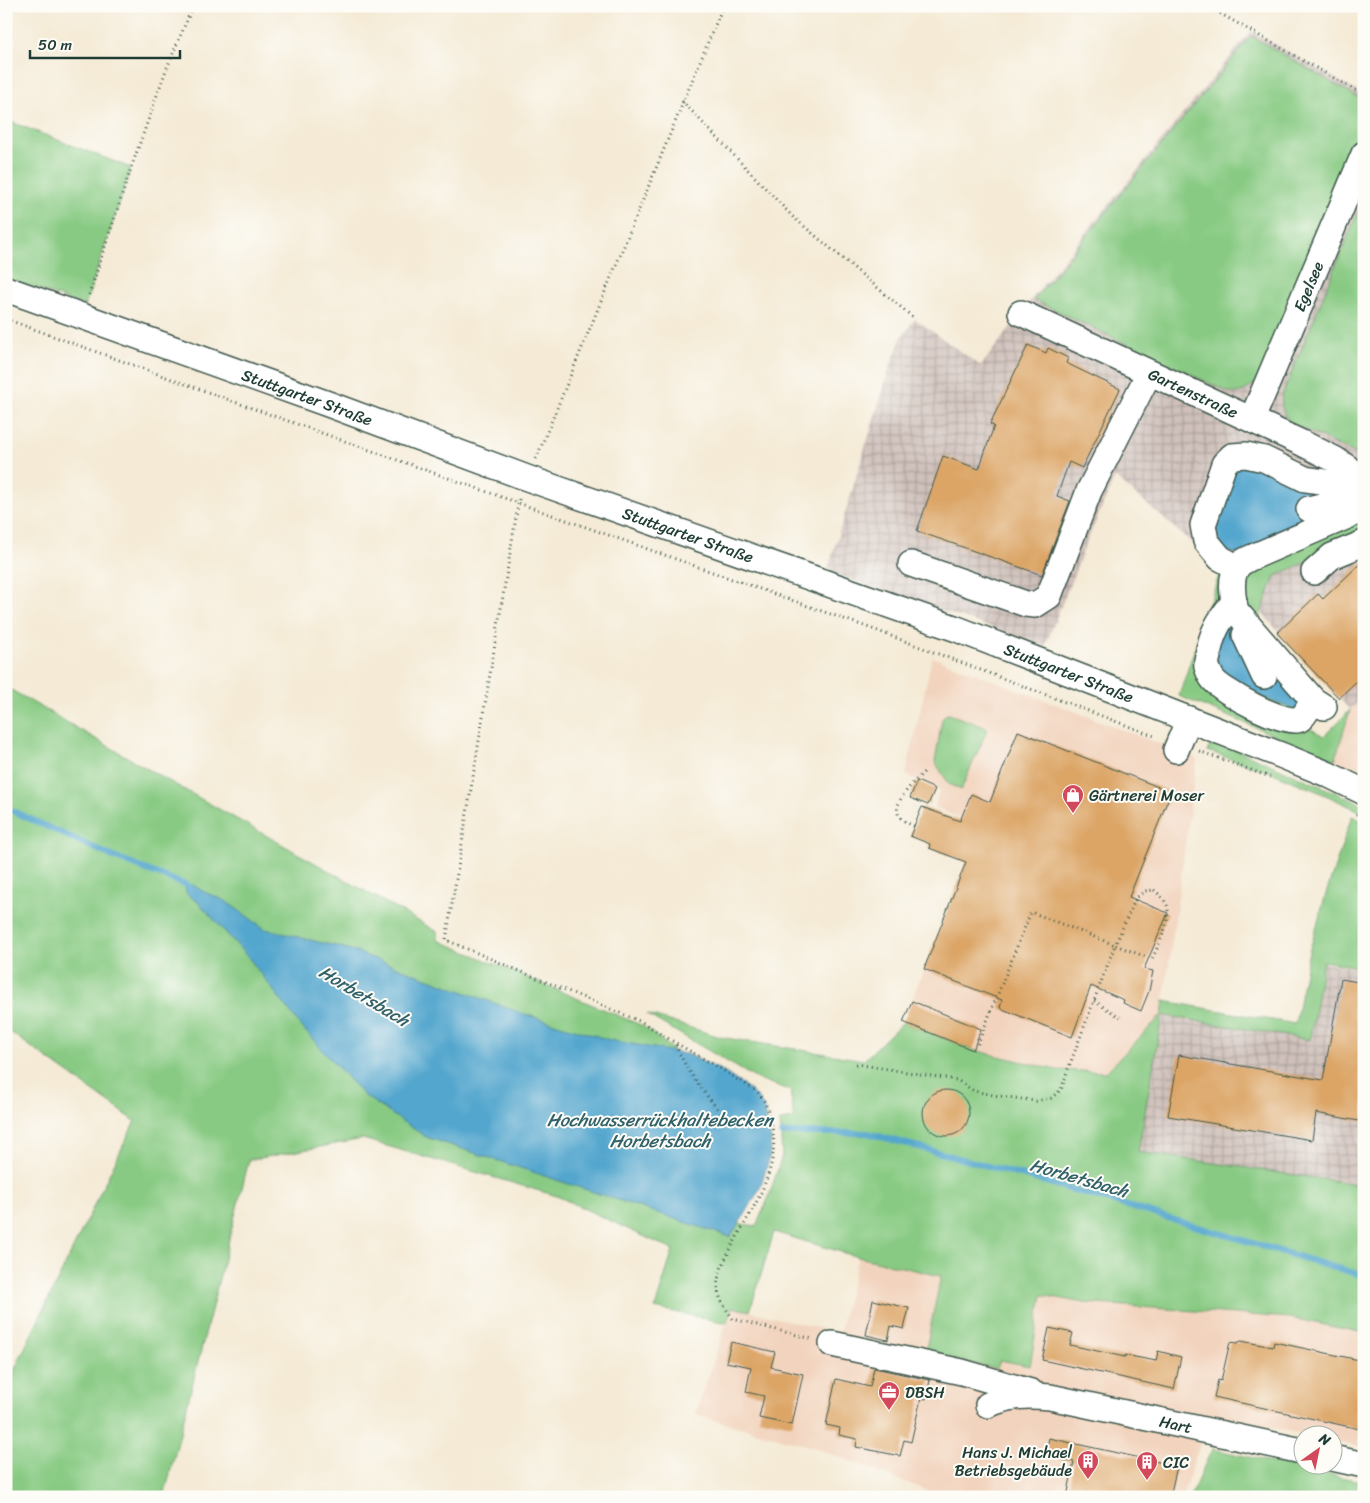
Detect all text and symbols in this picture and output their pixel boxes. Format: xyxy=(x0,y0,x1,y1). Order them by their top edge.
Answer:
scale bar xyxy=(30,28,180,60)
text: 50 m xyxy=(38,32,73,58)
street label: Egelsee xyxy=(1285,256,1332,316)
street label: Gartenstraße xyxy=(1143,359,1243,426)
street label: Stuttgarter Straße xyxy=(238,360,377,434)
street label: Stuttgarter Straße xyxy=(618,498,758,571)
street label: Stuttgarter Straße xyxy=(1000,634,1138,711)
place label: Gärtnerei Moser xyxy=(1089,781,1206,810)
shop icon: Gärtnerei Moser xyxy=(1061,783,1085,814)
water label: Horbetsbach xyxy=(313,956,417,1036)
water label: Hochwasserrückhaltebecken Horbetsbach xyxy=(547,1104,775,1157)
water label: Horbetsbach xyxy=(1026,1149,1133,1208)
place label: DBSH xyxy=(905,1378,945,1407)
office icon: DBSH xyxy=(877,1380,901,1411)
street label: Hart xyxy=(1157,1406,1195,1442)
north arrow xyxy=(1292,1426,1342,1476)
text: N xyxy=(1313,1426,1336,1453)
place label: Hans J. Michael Betriebsgebäude xyxy=(954,1438,1072,1485)
place label: CIC xyxy=(1163,1448,1189,1477)
building icon: Hans J. Michael Betriebsgebäude xyxy=(1076,1449,1100,1480)
building icon: CIC xyxy=(1135,1450,1159,1481)

